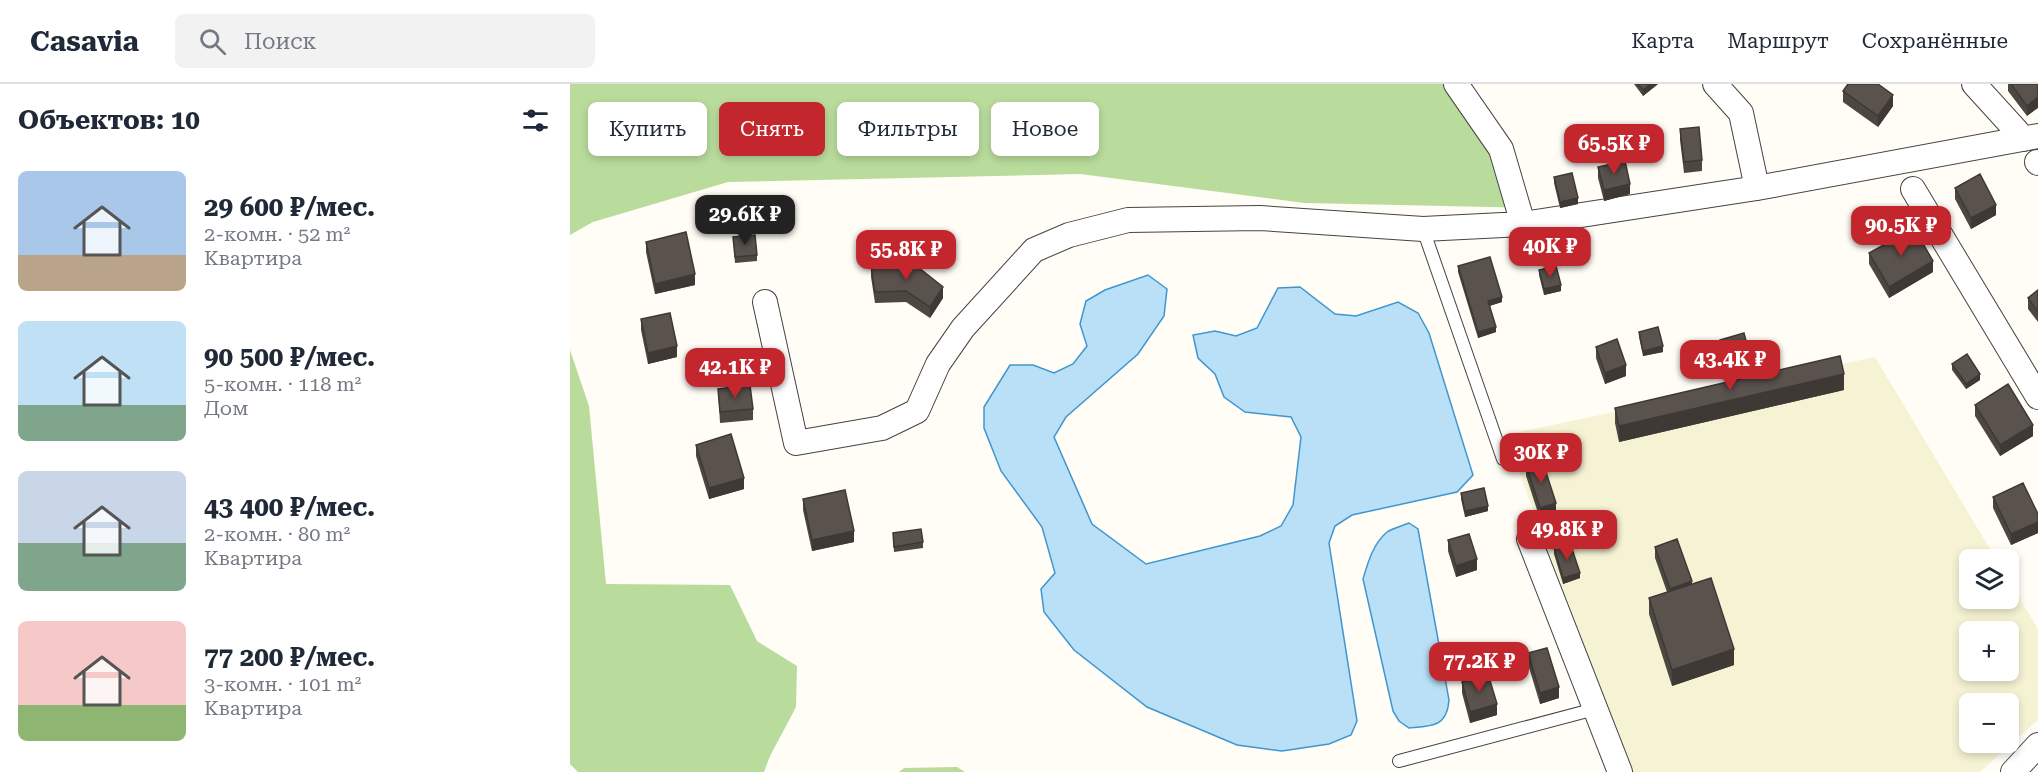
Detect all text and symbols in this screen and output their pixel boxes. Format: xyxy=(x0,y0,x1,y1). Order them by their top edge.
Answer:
search box xyxy=(175,14,595,68)
text: Casavia xyxy=(30,25,139,58)
icon: search xyxy=(196,25,229,58)
text: Поиск xyxy=(244,29,316,54)
text: Карта xyxy=(1631,29,1694,53)
text: Маршрут xyxy=(1727,29,1829,53)
text: Сохранённые xyxy=(1862,29,2008,53)
chip: Купить xyxy=(588,102,707,156)
chip: Снять xyxy=(719,102,825,156)
chip: Фильтры xyxy=(837,102,979,156)
chip: Новое xyxy=(991,102,1099,156)
icon: filters xyxy=(519,104,552,137)
text: Объектов: 10 xyxy=(18,105,200,135)
pin: 65.5K ₽ xyxy=(1559,124,1669,175)
text: 65.5K ₽ xyxy=(1578,131,1650,155)
text: 29 600 ₽/мес. xyxy=(204,192,375,222)
icon: home xyxy=(66,195,138,267)
pin: 29.6K ₽ xyxy=(690,195,800,246)
text: 29.6K ₽ xyxy=(709,202,781,226)
pin: 90.5K ₽ xyxy=(1846,206,1956,257)
text: 90.5K ₽ xyxy=(1865,213,1937,237)
text: 2-комн. · 52 m² xyxy=(204,222,350,246)
pin: 40K ₽ xyxy=(1508,227,1592,278)
pin: 55.8K ₽ xyxy=(851,230,961,281)
text: 40K ₽ xyxy=(1523,234,1577,258)
text: 55.8K ₽ xyxy=(870,237,942,261)
text: Квартира xyxy=(204,246,302,270)
pin: 43.4K ₽ xyxy=(1675,340,1785,391)
text: 90 500 ₽/мес. xyxy=(204,342,375,372)
icon: home xyxy=(66,345,138,417)
text: 43.4K ₽ xyxy=(1694,347,1766,371)
pin: 42.1K ₽ xyxy=(680,348,790,399)
text: 42.1K ₽ xyxy=(699,355,771,379)
text: 5-комн. · 118 m² xyxy=(204,372,361,396)
text: Дом xyxy=(204,396,248,420)
pin: 30K ₽ xyxy=(1499,433,1583,484)
text: 30K ₽ xyxy=(1514,440,1568,464)
text: 43 400 ₽/мес. xyxy=(204,492,375,522)
icon: home xyxy=(66,495,138,567)
pin: 49.8K ₽ xyxy=(1512,510,1622,561)
text: 49.8K ₽ xyxy=(1531,517,1603,541)
text: 2-комн. · 80 m² xyxy=(204,522,350,546)
text: Квартира xyxy=(204,546,302,570)
map controls xyxy=(1959,549,2019,753)
button: layers xyxy=(1959,549,2019,609)
button: + xyxy=(1959,621,2019,681)
text: 77 200 ₽/мес. xyxy=(204,642,375,672)
pin: 77.2K ₽ xyxy=(1424,642,1534,693)
icon: home xyxy=(66,645,138,717)
text: 77.2K ₽ xyxy=(1443,649,1515,673)
text: 3-комн. · 101 m² xyxy=(204,672,361,696)
button: − xyxy=(1959,693,2019,753)
text: Квартира xyxy=(204,696,302,720)

